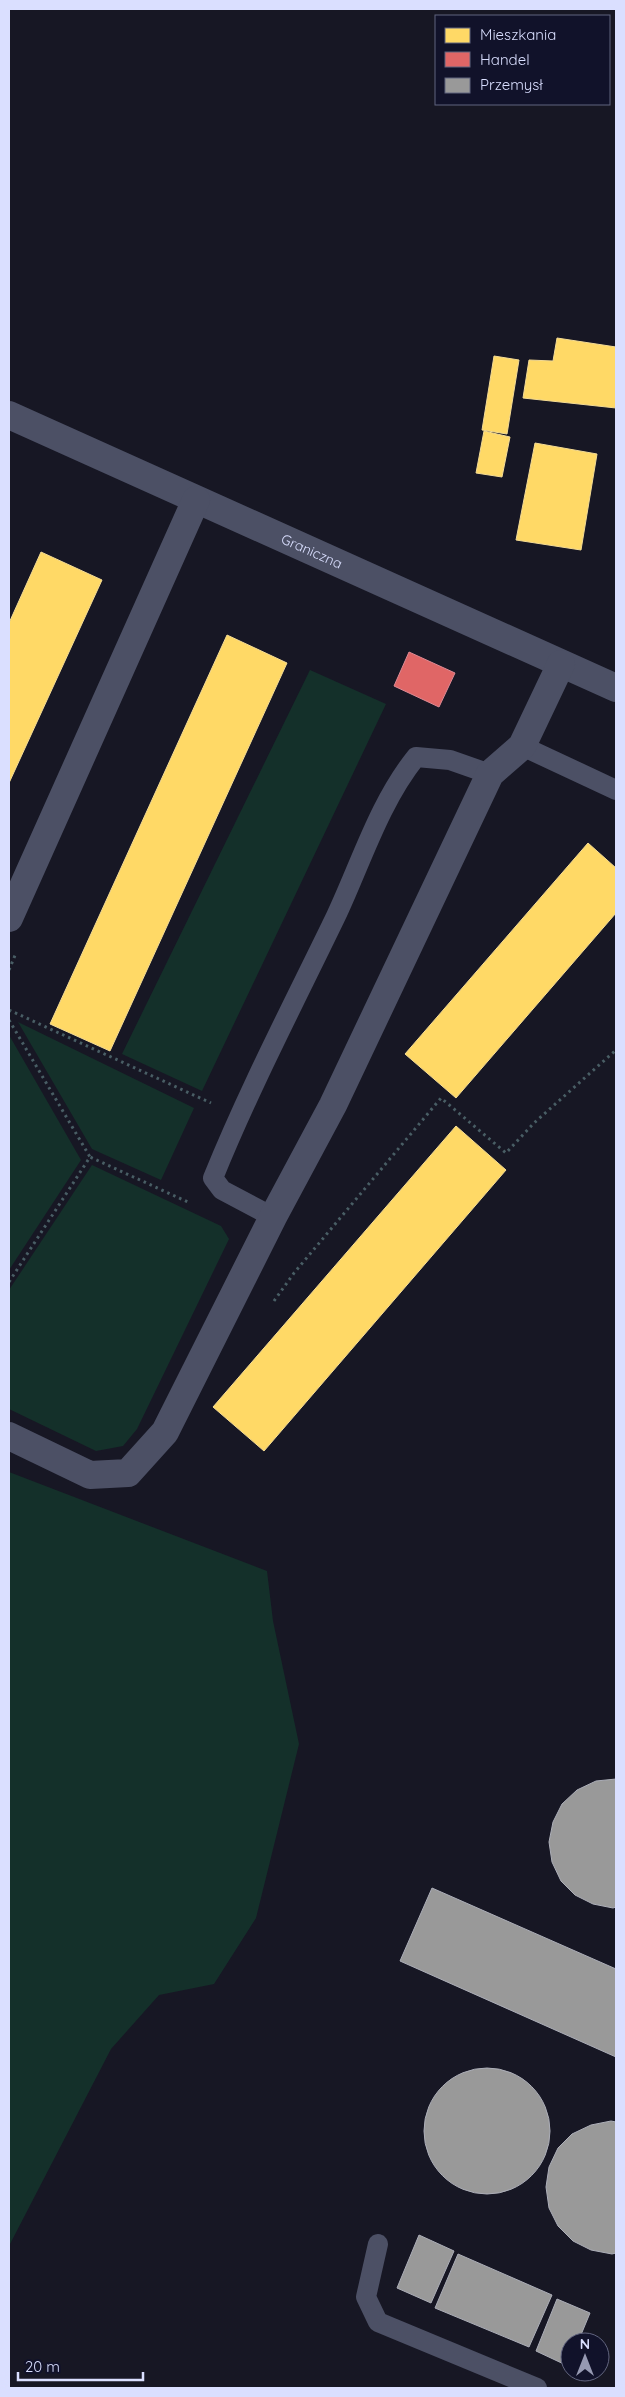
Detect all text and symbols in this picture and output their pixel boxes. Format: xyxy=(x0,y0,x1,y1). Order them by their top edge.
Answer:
legend xyxy=(435,15,610,105)
text: Mieszkania xyxy=(480,25,556,44)
text: Handel xyxy=(480,50,530,69)
text: Przemysł xyxy=(480,75,543,94)
street label: Graniczna xyxy=(278,530,345,573)
north arrow xyxy=(560,2332,610,2382)
text: N xyxy=(580,2335,590,2353)
scale bar xyxy=(18,2350,142,2382)
text: 20 m xyxy=(25,2357,60,2376)

